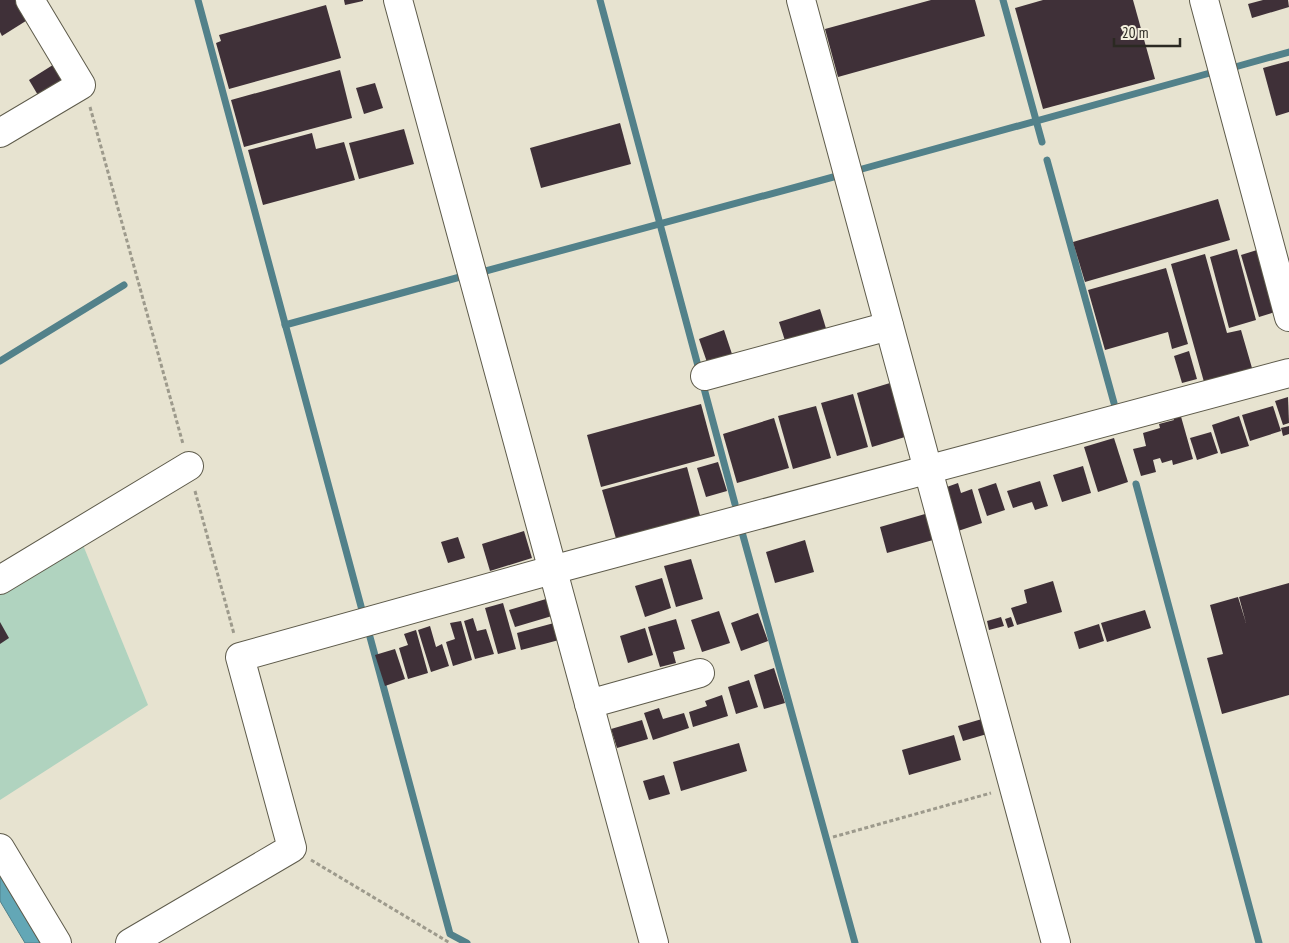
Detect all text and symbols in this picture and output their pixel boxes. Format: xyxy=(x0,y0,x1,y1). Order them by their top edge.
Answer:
scale bar xyxy=(1114,15,1180,47)
text: 20 m xyxy=(1122,23,1148,42)

